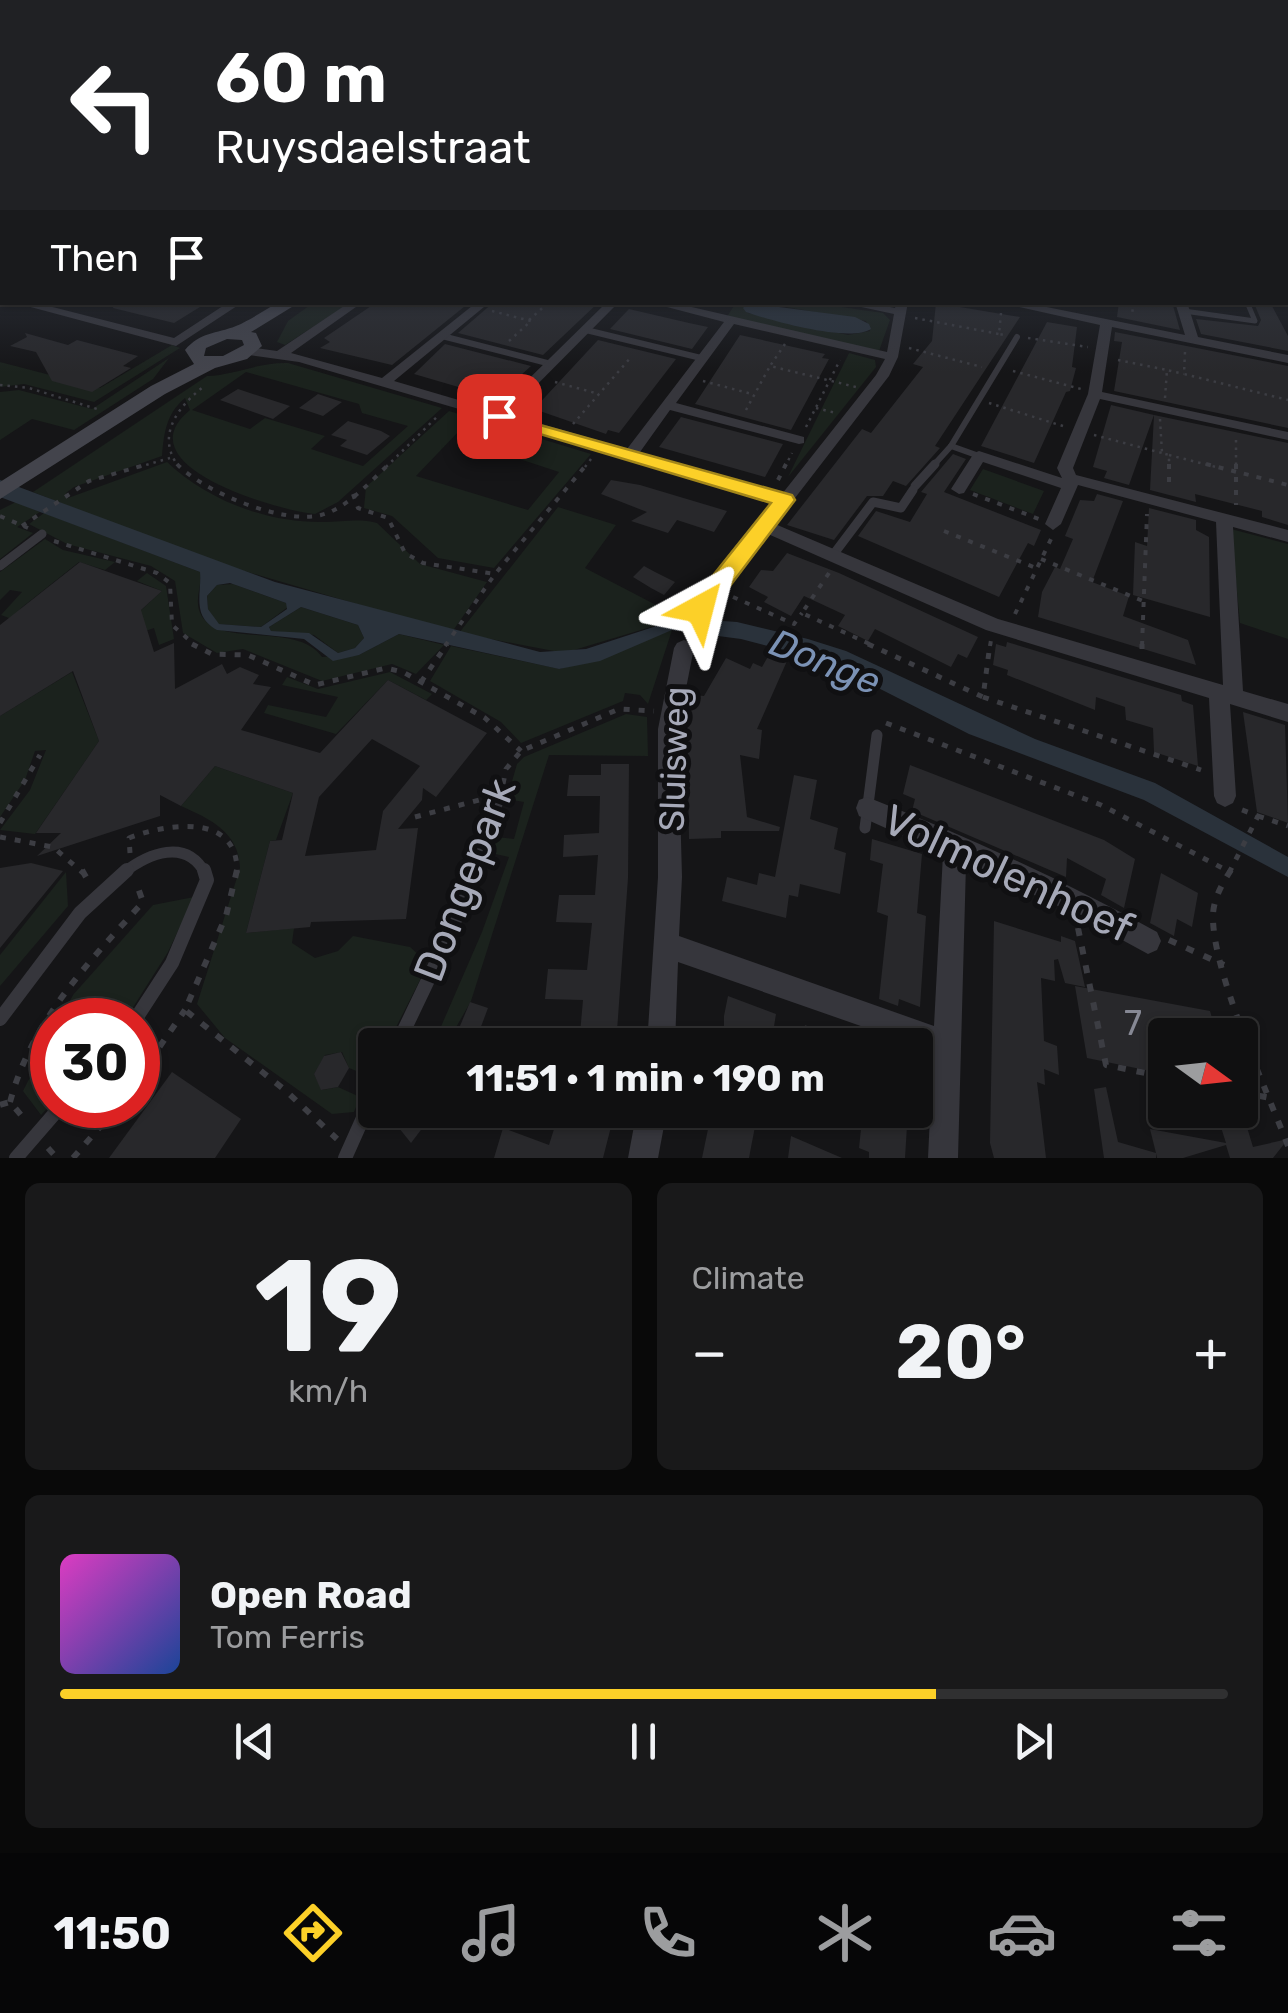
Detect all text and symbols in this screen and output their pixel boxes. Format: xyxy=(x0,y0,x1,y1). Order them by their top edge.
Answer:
text: 60 m xyxy=(215,37,387,120)
icon: left xyxy=(50,40,180,170)
text: Ruysdaelstraat xyxy=(215,121,531,174)
icon: arrive xyxy=(159,230,214,285)
text: Then xyxy=(50,235,139,281)
pin xyxy=(457,374,542,459)
icon: arrive xyxy=(472,389,527,444)
position arrow xyxy=(648,557,752,661)
water label: Donge xyxy=(763,619,887,705)
street label: Sluisweg xyxy=(650,686,698,832)
street label: Dongepark xyxy=(404,771,527,988)
street label: Volmolenhoef xyxy=(875,794,1141,954)
speed limit sign: 30 xyxy=(30,998,160,1128)
house number: 7 xyxy=(1124,1002,1142,1044)
north arrow xyxy=(1148,1018,1258,1128)
map controls xyxy=(1148,1018,1258,1128)
text: 11:51 · 1 min · 190 m xyxy=(466,1055,825,1101)
text: 19 xyxy=(254,1229,402,1384)
text: Climate xyxy=(692,1259,805,1297)
text: 20° xyxy=(895,1308,1026,1397)
text: − xyxy=(692,1320,727,1385)
text: + xyxy=(1194,1320,1228,1385)
text: km/h xyxy=(288,1372,368,1410)
text: Open Road xyxy=(210,1572,412,1618)
text: Tom Ferris xyxy=(210,1618,365,1656)
icon: previous xyxy=(227,1714,282,1769)
icon: pause xyxy=(616,1714,671,1769)
icon: next xyxy=(1006,1714,1061,1769)
icon: directions xyxy=(278,1898,348,1968)
icon: music xyxy=(456,1898,526,1968)
icon: phone xyxy=(633,1898,703,1968)
icon: climate xyxy=(810,1898,880,1968)
icon: car xyxy=(987,1898,1057,1968)
icon: filters xyxy=(1164,1898,1234,1968)
text: 11:50 xyxy=(54,1907,171,1960)

